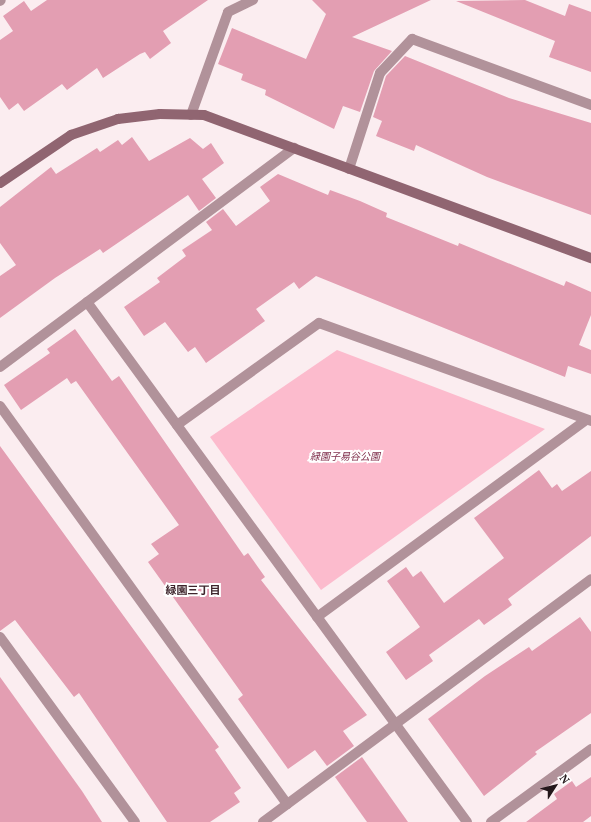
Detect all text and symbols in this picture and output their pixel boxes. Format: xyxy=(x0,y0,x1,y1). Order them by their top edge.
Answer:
park label: 緑園子易谷公園 xyxy=(310,451,380,463)
district label: 緑園三丁目 xyxy=(166,583,220,597)
north arrow xyxy=(535,766,575,806)
text: N xyxy=(557,771,573,786)

